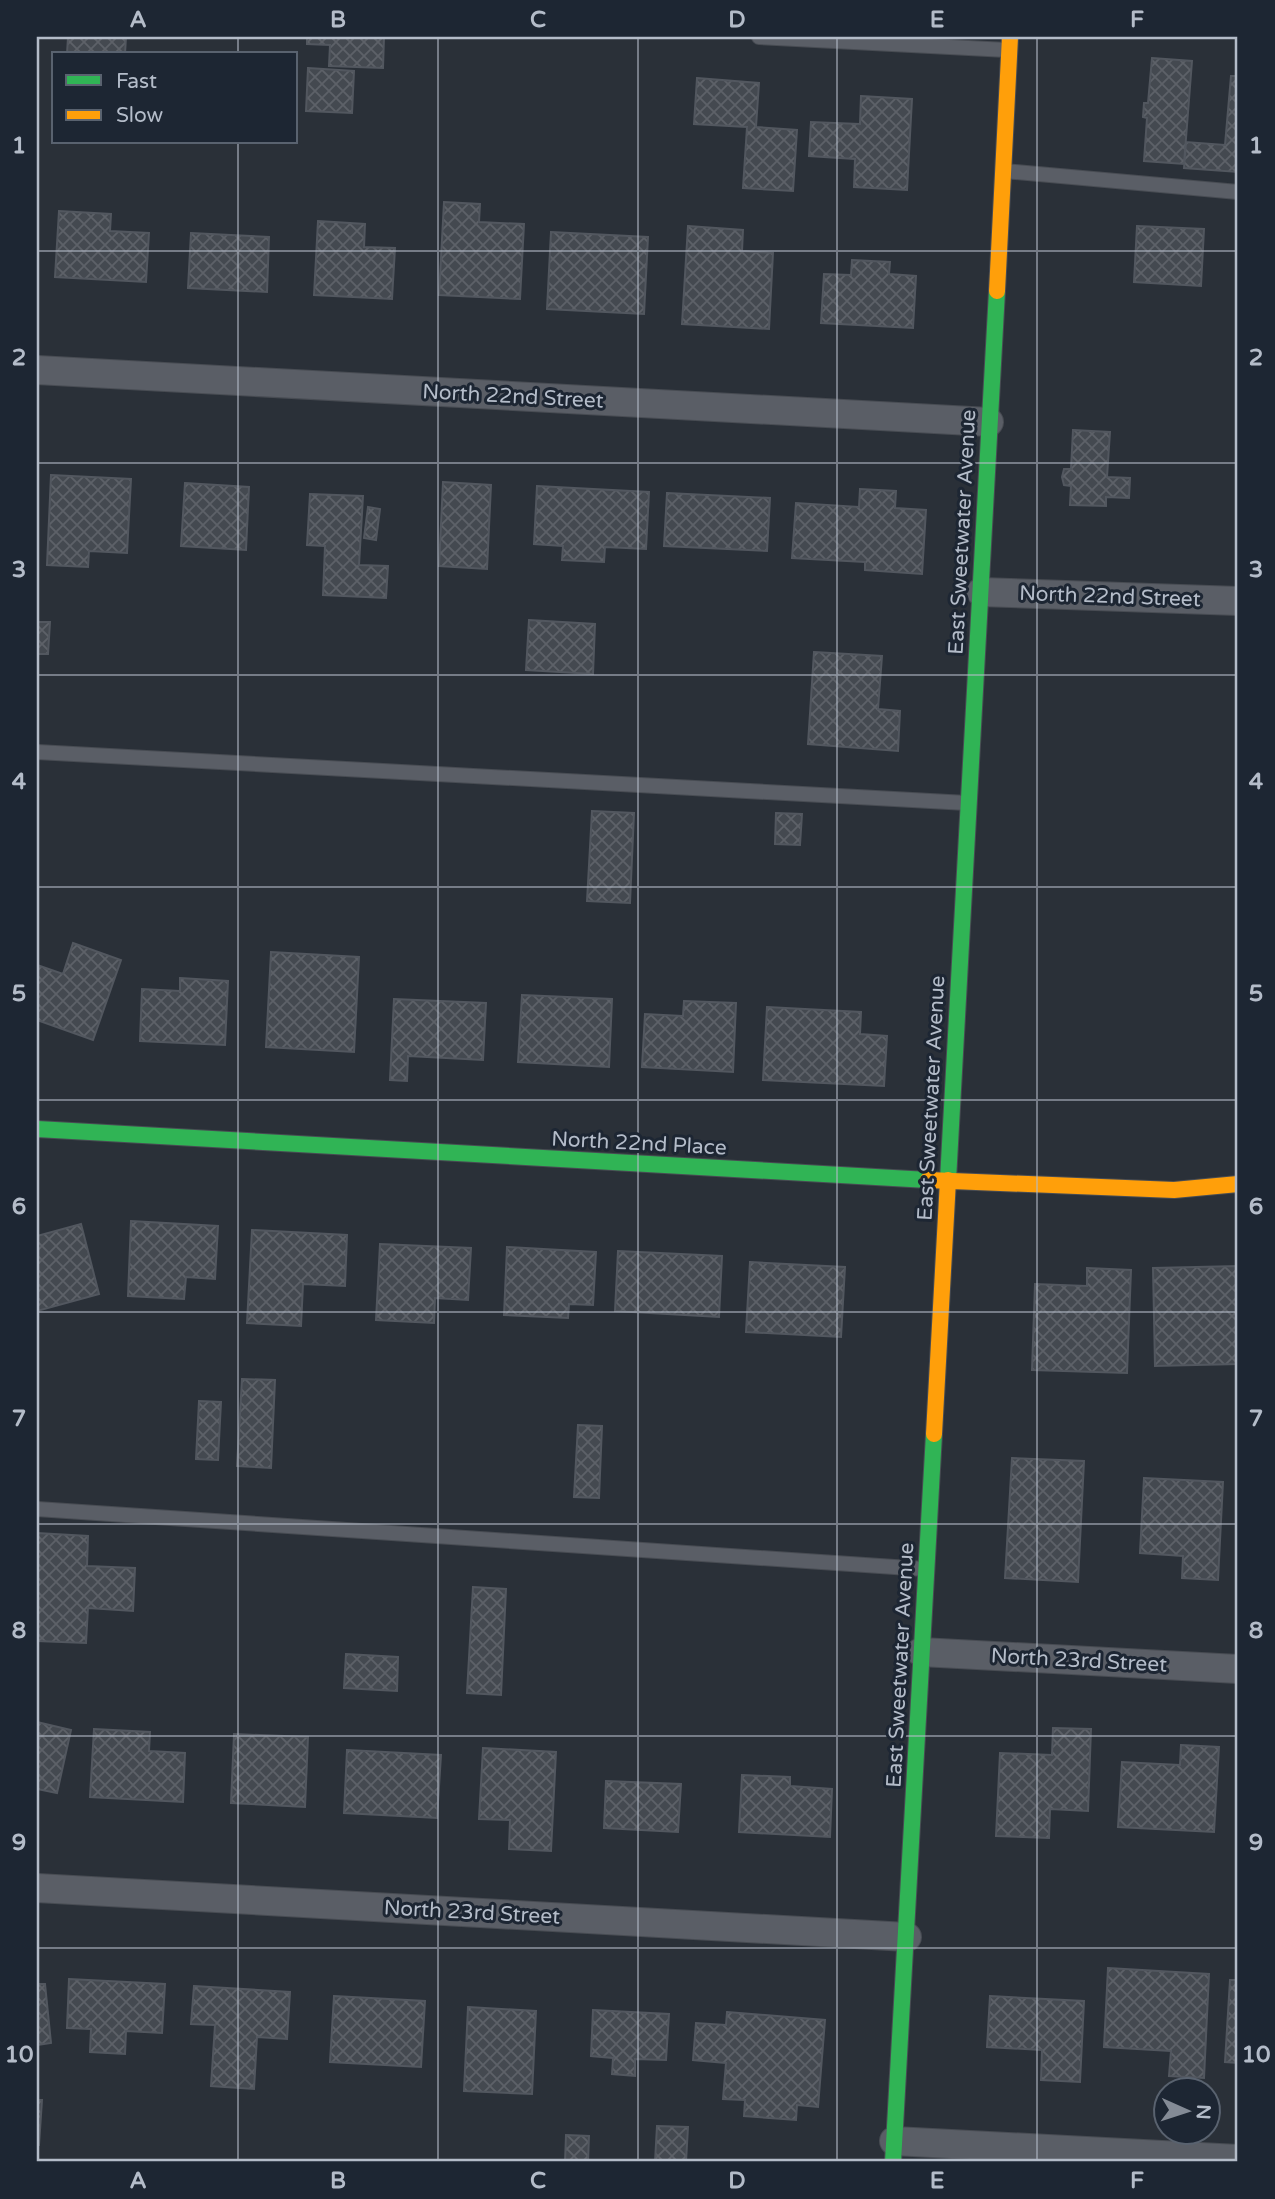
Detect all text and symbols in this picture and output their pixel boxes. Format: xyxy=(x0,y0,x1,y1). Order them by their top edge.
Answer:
text: A xyxy=(129,6,147,34)
text: B xyxy=(330,6,346,34)
text: C xyxy=(530,6,546,34)
text: D xyxy=(728,6,746,34)
text: E xyxy=(930,6,944,34)
text: F xyxy=(1130,6,1144,34)
legend xyxy=(52,52,298,144)
text: Fast xyxy=(116,69,157,94)
text: Slow xyxy=(116,103,164,128)
text: 1 xyxy=(12,132,26,160)
text: 1 xyxy=(1249,132,1263,160)
text: 2 xyxy=(12,344,26,372)
text: 2 xyxy=(1249,344,1263,372)
street label: North 22nd Street xyxy=(422,379,604,414)
street label: East Sweetwater Avenue xyxy=(944,409,981,655)
text: 3 xyxy=(12,556,26,584)
text: 3 xyxy=(1249,556,1263,584)
street label: North 22nd Street xyxy=(1019,581,1201,612)
text: 4 xyxy=(12,768,27,796)
text: 4 xyxy=(1249,768,1264,796)
street label: East Sweetwater Avenue xyxy=(913,975,950,1221)
text: 5 xyxy=(12,980,26,1008)
text: 5 xyxy=(1249,980,1263,1008)
street label: North 22nd Place xyxy=(551,1126,727,1161)
text: 6 xyxy=(12,1193,26,1221)
text: 6 xyxy=(1249,1193,1263,1221)
text: 7 xyxy=(12,1405,26,1433)
text: 7 xyxy=(1249,1405,1263,1433)
street label: East Sweetwater Avenue xyxy=(882,1542,919,1788)
text: 8 xyxy=(12,1617,26,1645)
text: 8 xyxy=(1249,1617,1263,1645)
street label: North 23rd Street xyxy=(990,1643,1168,1678)
text: 9 xyxy=(12,1829,26,1857)
text: 9 xyxy=(1249,1829,1263,1857)
street label: North 23rd Street xyxy=(383,1895,561,1930)
text: 10 xyxy=(5,2041,33,2069)
text: 10 xyxy=(1242,2041,1270,2069)
north arrow xyxy=(1152,2076,1222,2146)
text: N xyxy=(1192,2104,1214,2120)
text: A xyxy=(129,2167,147,2195)
text: B xyxy=(330,2167,346,2195)
text: C xyxy=(530,2167,546,2195)
text: D xyxy=(728,2167,746,2195)
text: E xyxy=(930,2167,944,2195)
text: F xyxy=(1130,2167,1144,2195)

